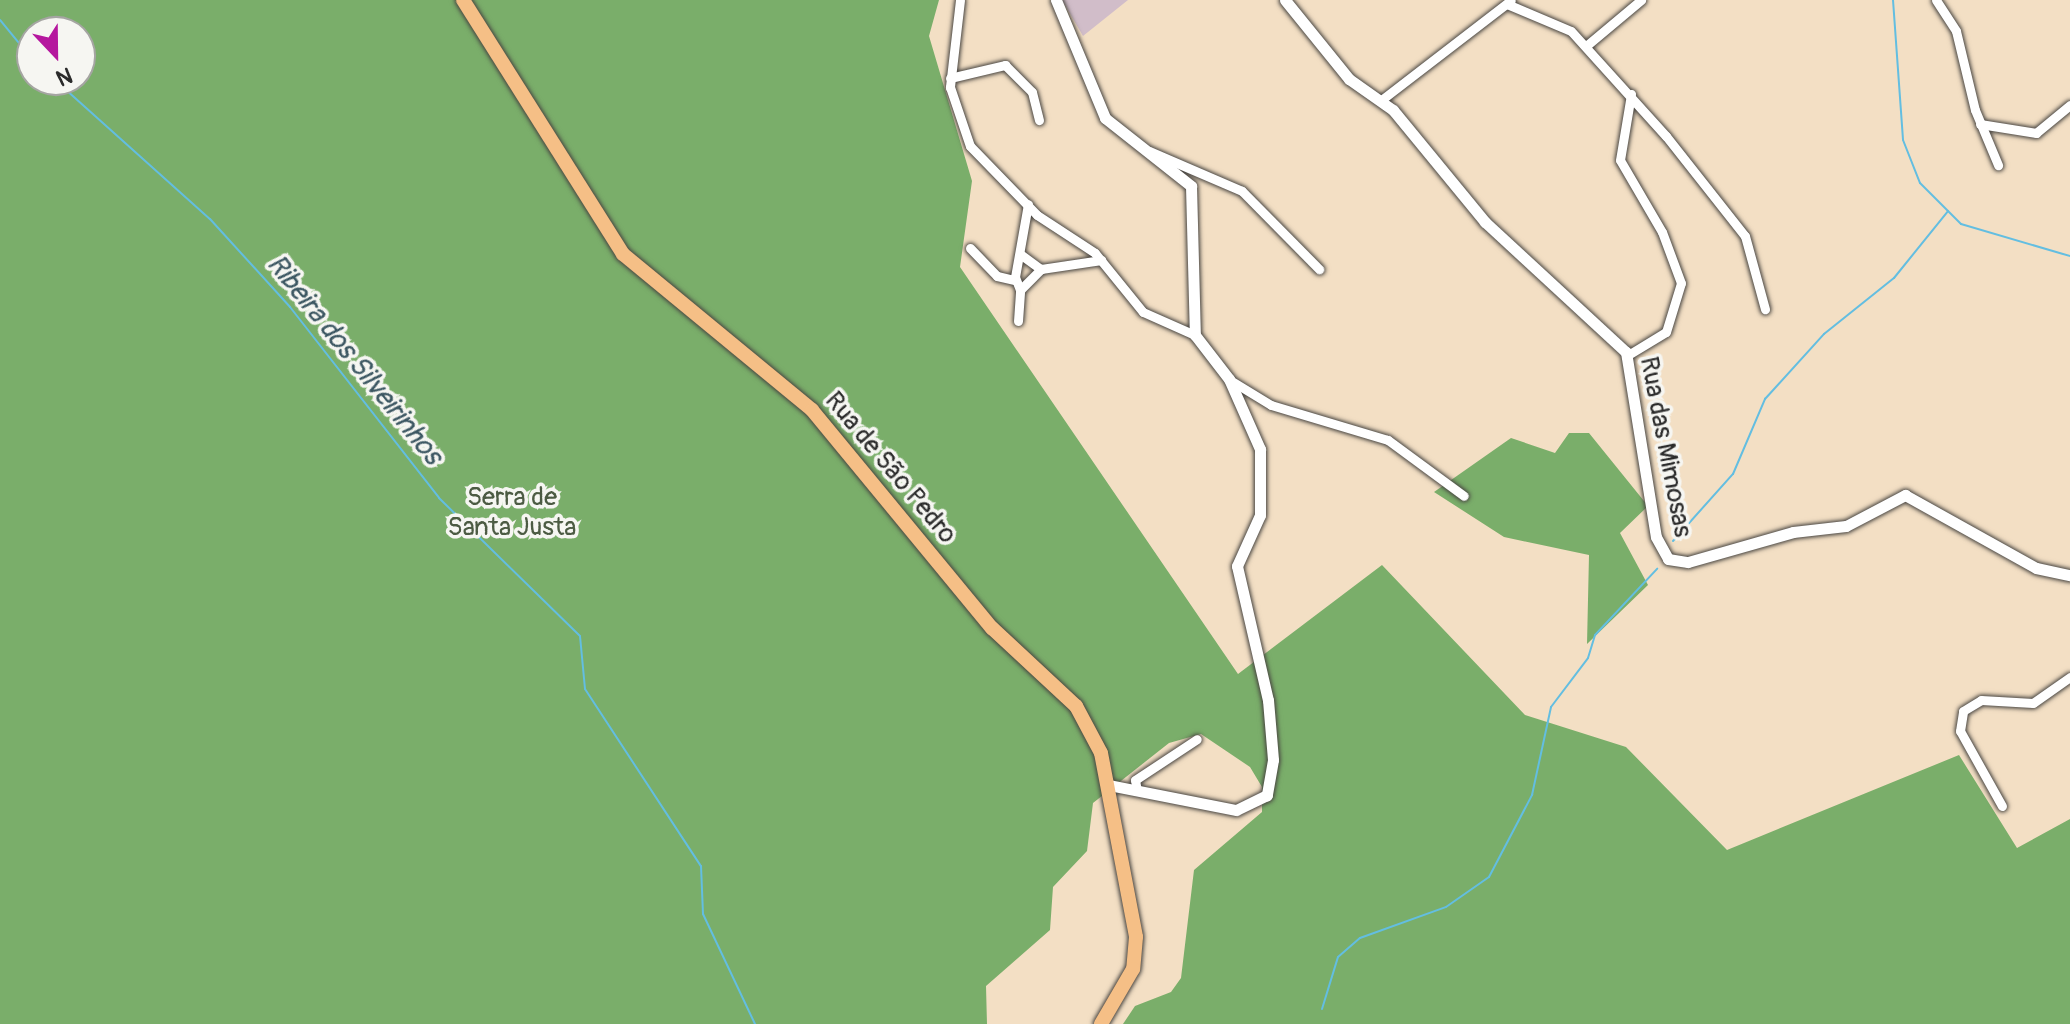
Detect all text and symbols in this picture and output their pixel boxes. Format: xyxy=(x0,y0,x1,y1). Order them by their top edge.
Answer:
north arrow xyxy=(16,16,96,96)
text: N xyxy=(52,61,76,92)
water label: Ribeira dos Silveirinhos xyxy=(259,248,449,472)
street label: Rua das Mimosas xyxy=(1632,354,1698,540)
street label: Rua de São Pedro xyxy=(818,386,962,550)
park label: Serra de Santa Justa xyxy=(448,482,576,544)

